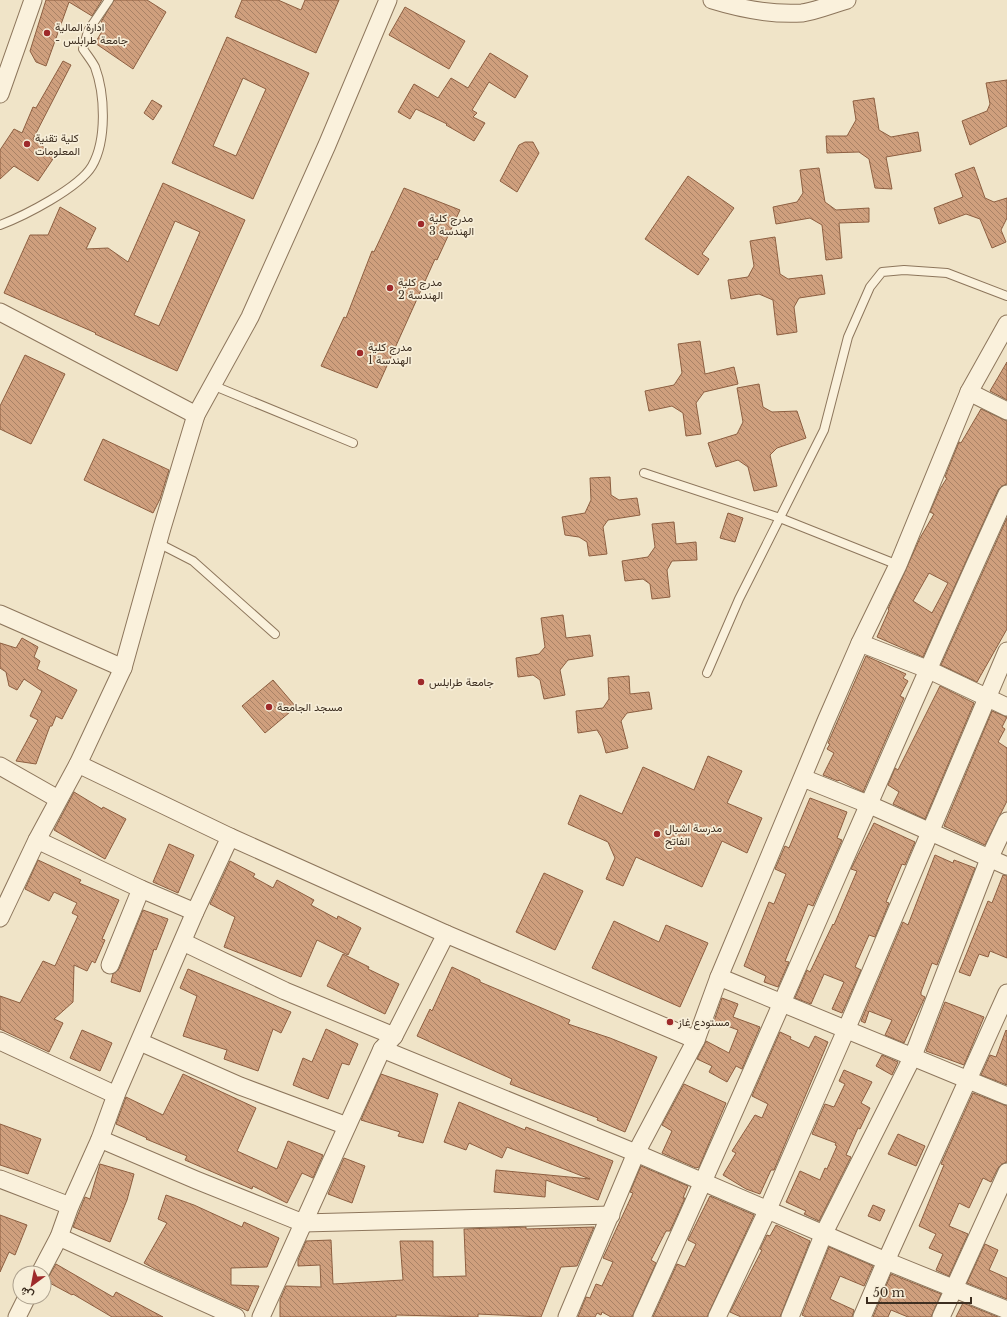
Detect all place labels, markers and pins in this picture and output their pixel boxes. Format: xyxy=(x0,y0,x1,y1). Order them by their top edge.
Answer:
place label: ادارة المالية - جامعة طرابلس xyxy=(55,20,128,47)
marker: ادارة المالية - جامعة طرابلس xyxy=(42,28,52,38)
place label: كلية تقنية المعلومات xyxy=(35,131,80,158)
marker: كلية تقنية المعلومات xyxy=(22,139,32,149)
place label: مدرج كلية الهندسة 3 xyxy=(429,211,474,238)
marker: مدرج كلية الهندسة 3 xyxy=(416,219,426,229)
place label: مدرج كلية الهندسة 2 xyxy=(398,275,443,302)
marker: مدرج كلية الهندسة 2 xyxy=(385,283,395,293)
place label: مدرج كلية الهندسة 1 xyxy=(368,340,412,367)
marker: مدرج كلية الهندسة 1 xyxy=(355,348,365,358)
place label: جامعة طرابلس xyxy=(429,675,494,689)
marker: جامعة طرابلس xyxy=(416,677,426,687)
place label: مسجد الجامعة xyxy=(277,700,343,714)
marker: مسجد الجامعة xyxy=(264,702,274,712)
place label: مدرسة اشبال الفاتح xyxy=(665,821,722,849)
marker: مدرسة اشبال الفاتح xyxy=(652,829,662,839)
place label: مستودع غاز xyxy=(677,1015,730,1030)
marker: مستودع غاز xyxy=(665,1017,675,1027)

